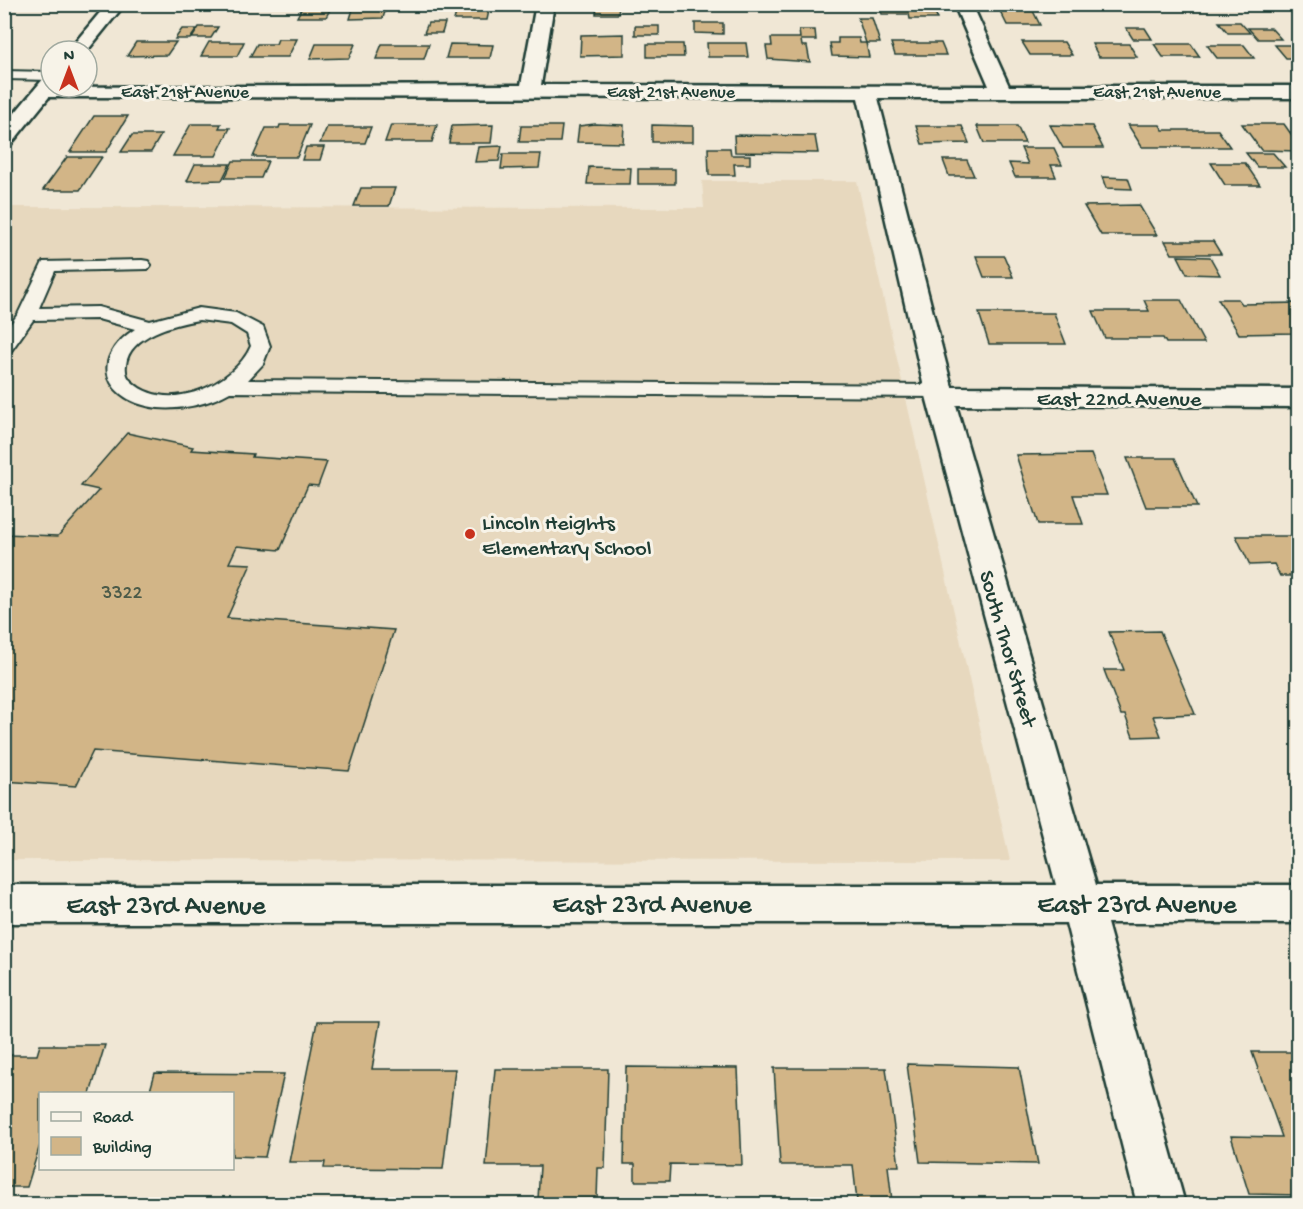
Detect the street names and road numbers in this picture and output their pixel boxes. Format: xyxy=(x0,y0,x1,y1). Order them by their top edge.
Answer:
street label: East 21st Avenue xyxy=(121,83,250,104)
street label: East 21st Avenue xyxy=(607,83,736,104)
street label: East 21st Avenue xyxy=(1093,83,1222,104)
street label: East 22nd Avenue xyxy=(1037,388,1202,414)
street label: South Thor Street xyxy=(971,568,1041,732)
street label: East 23rd Avenue xyxy=(552,891,753,923)
street label: East 23rd Avenue xyxy=(1037,891,1238,923)
street label: East 23rd Avenue xyxy=(66,892,267,924)

